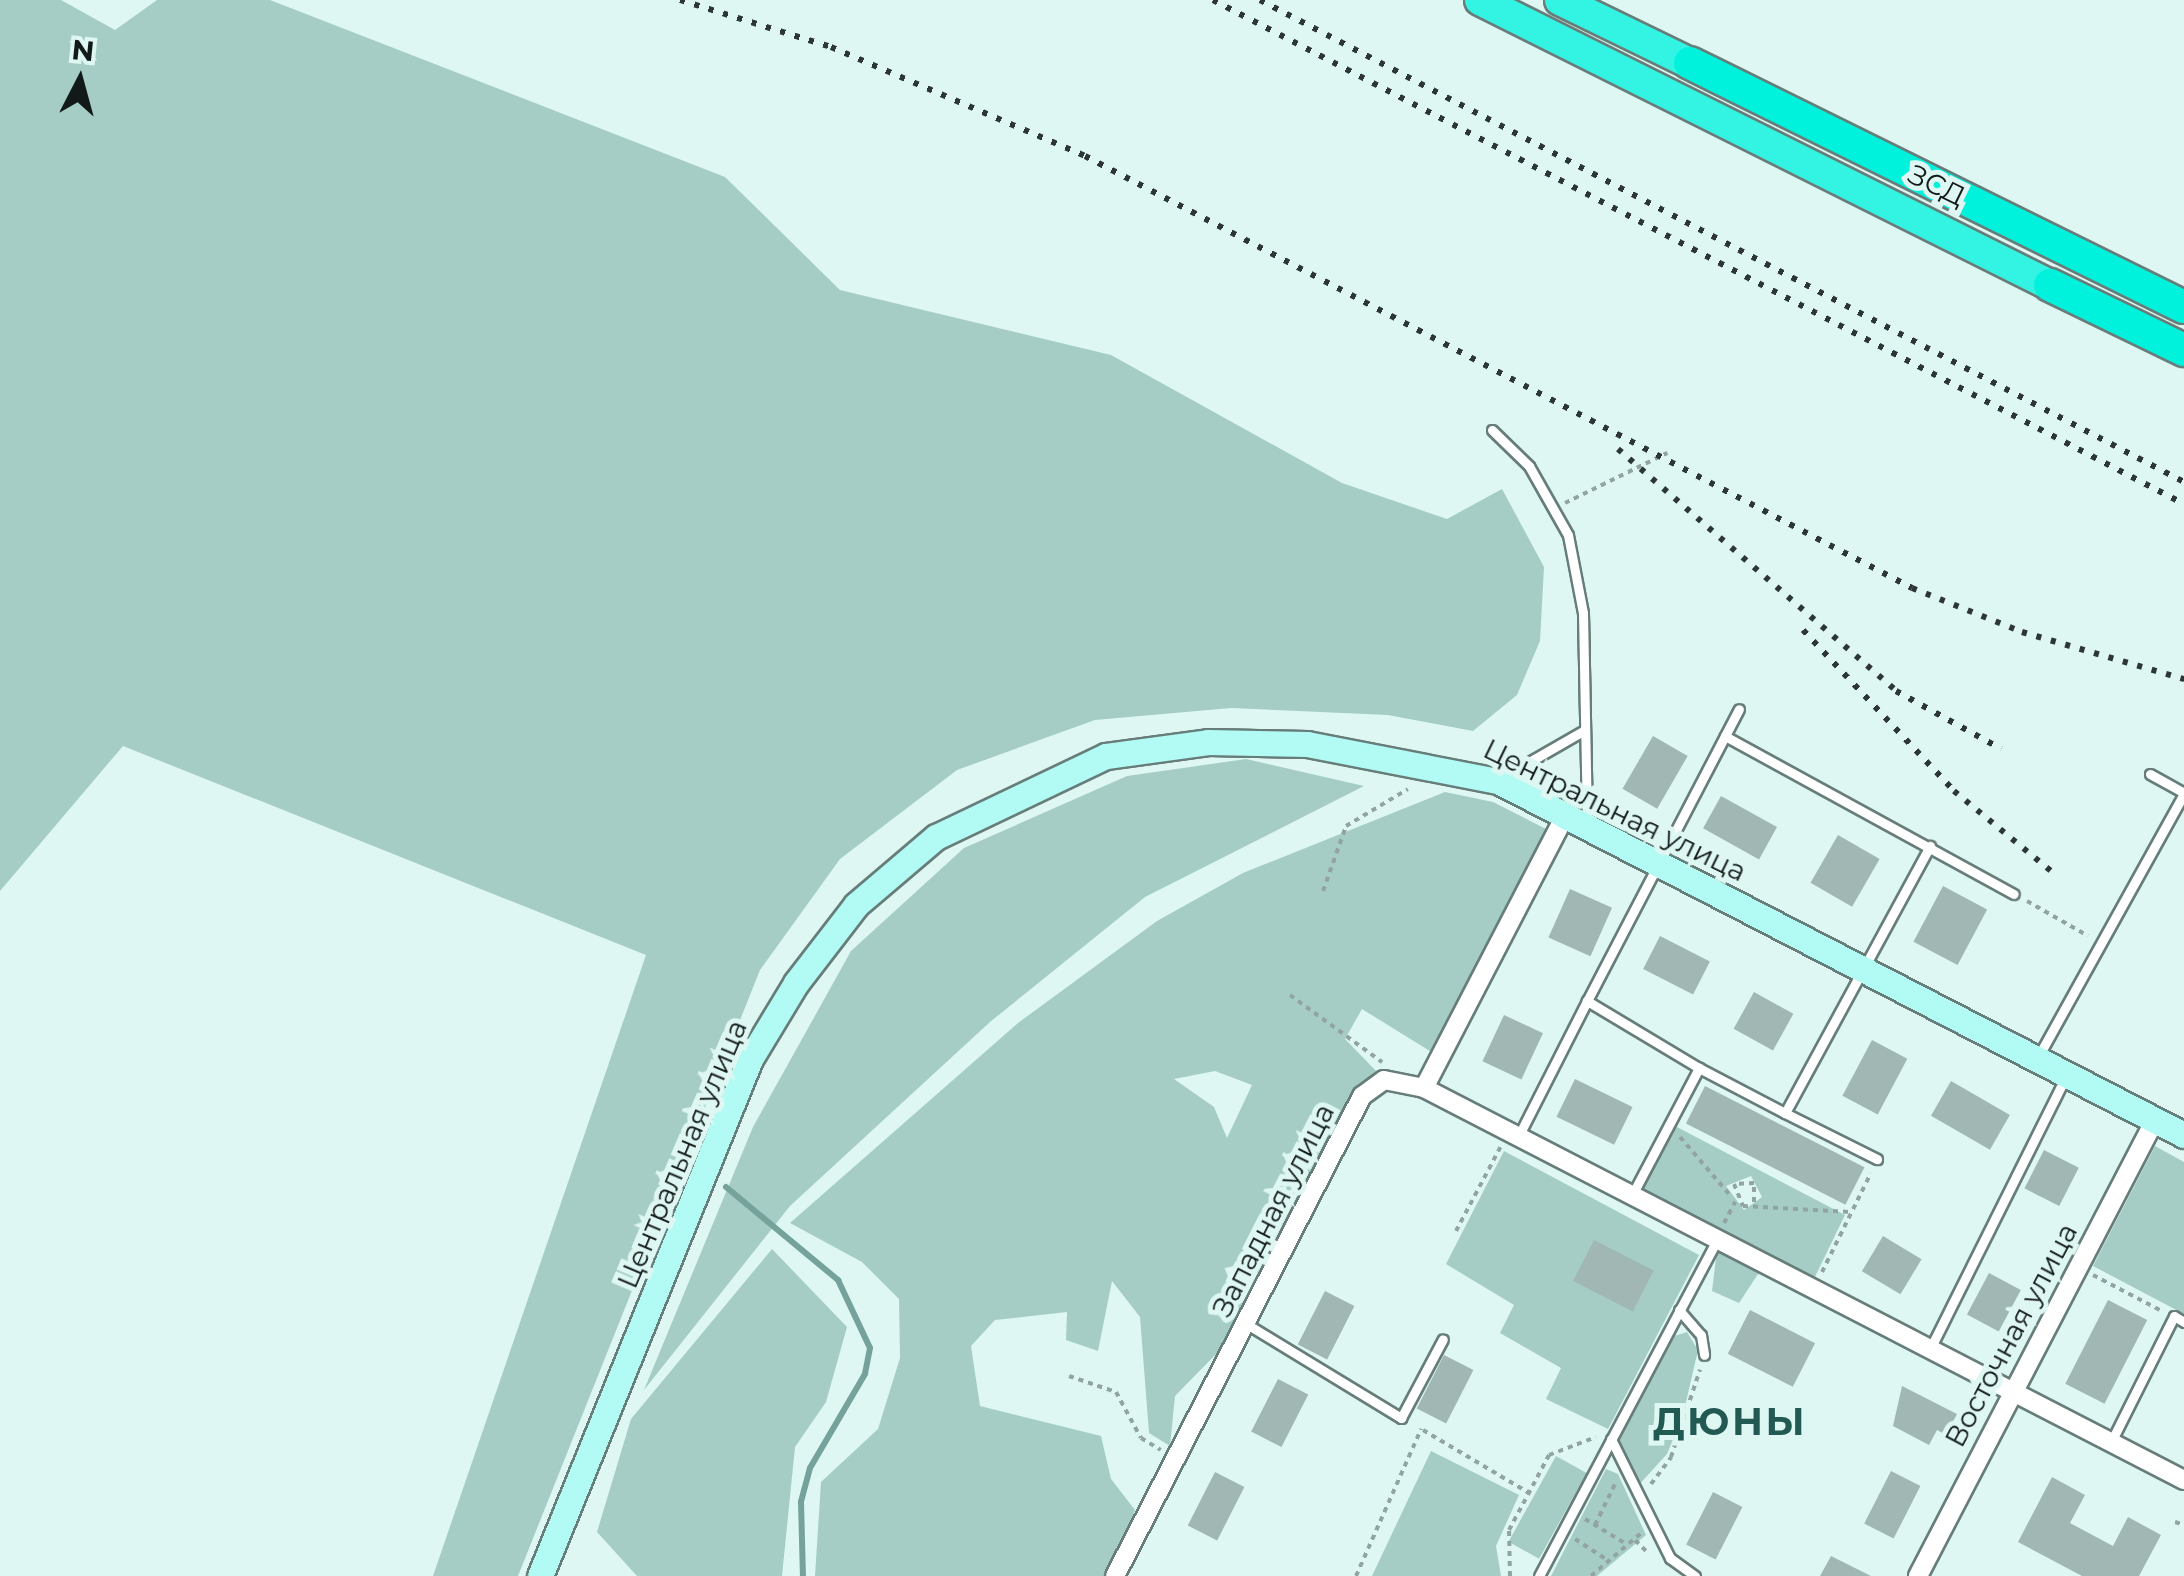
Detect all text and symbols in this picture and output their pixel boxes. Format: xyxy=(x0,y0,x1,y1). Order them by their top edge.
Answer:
north arrow xyxy=(30,30,130,130)
text: N xyxy=(70,32,96,68)
street label: ЗСД xyxy=(1903,157,1971,213)
street label: Центральная улица xyxy=(1478,732,1752,888)
street label: Центральная улица xyxy=(610,1015,754,1293)
street label: Западная улица xyxy=(1205,1098,1341,1322)
street label: Восточная улица xyxy=(1938,1217,2084,1453)
district label: ДЮНЫ xyxy=(1653,1399,1807,1445)

